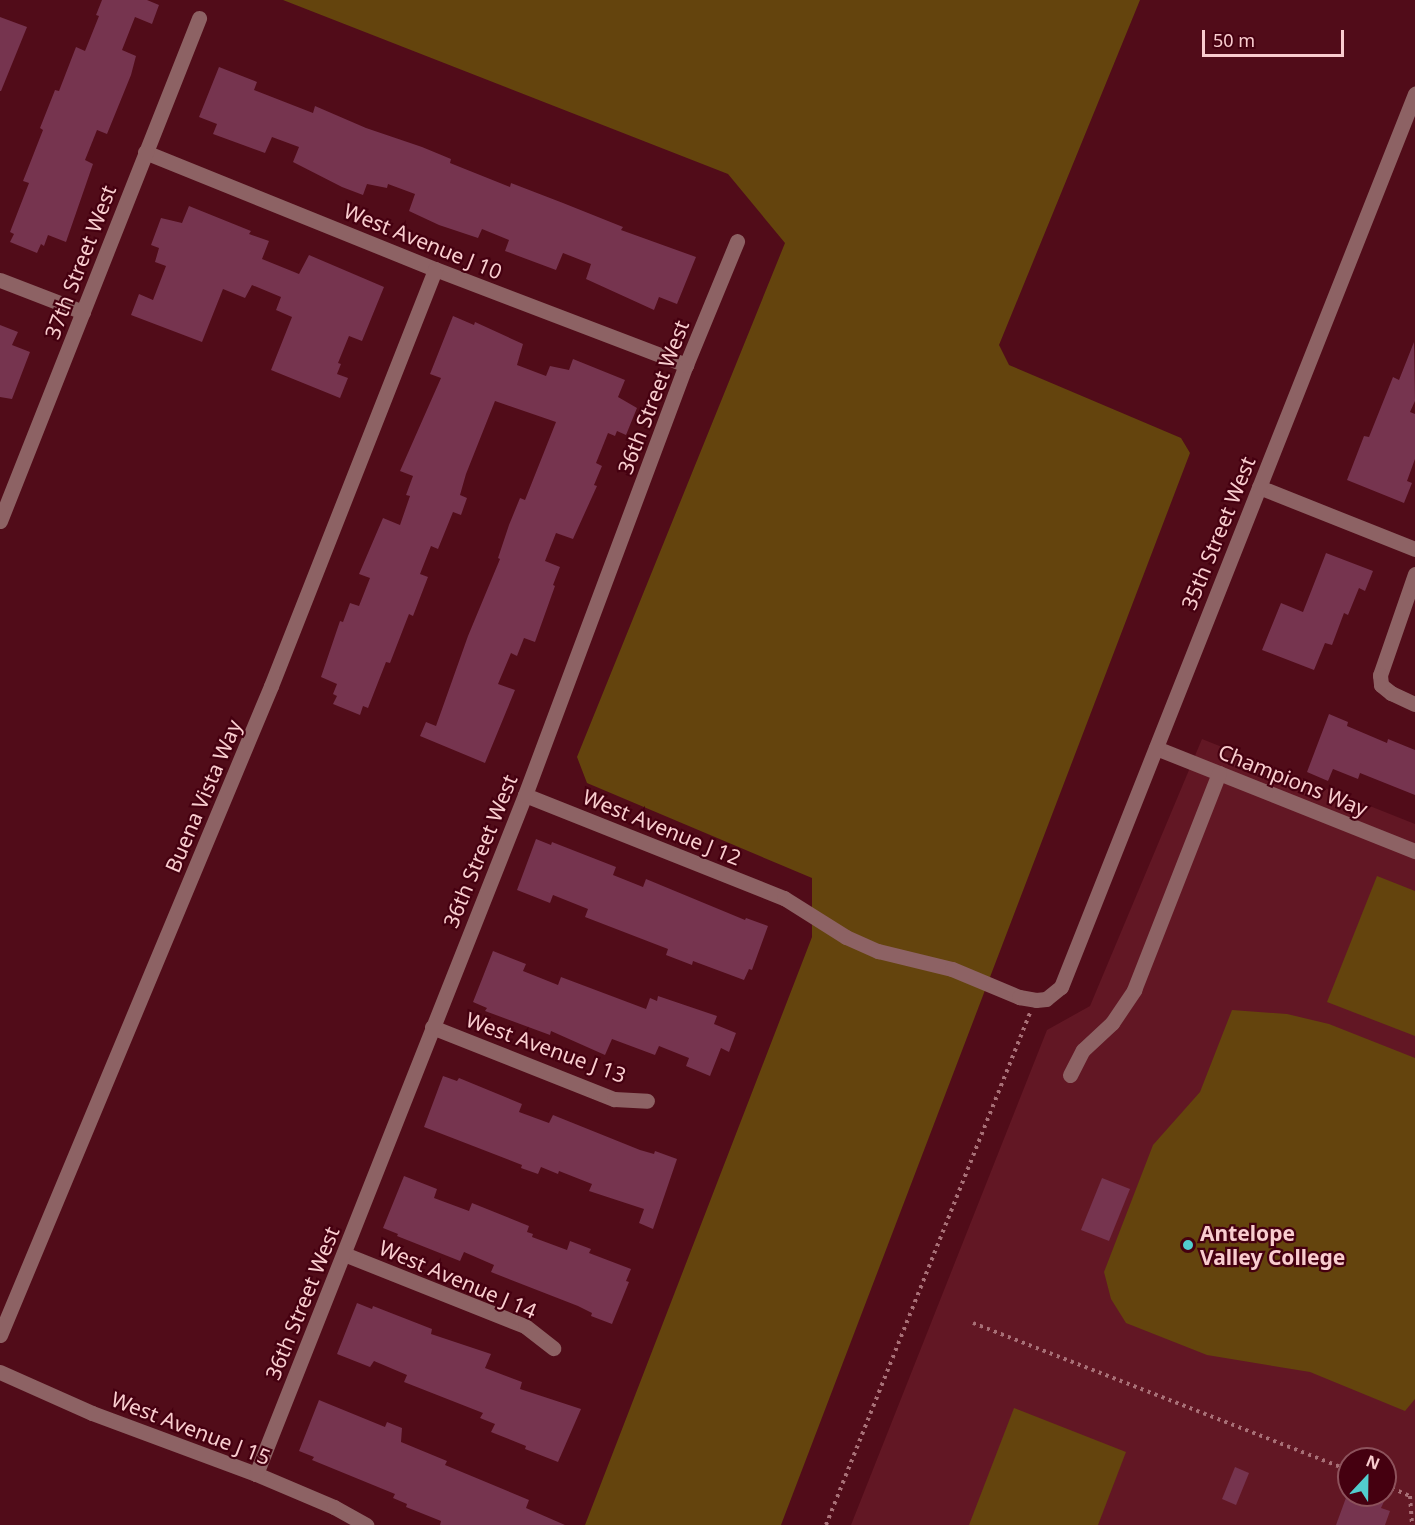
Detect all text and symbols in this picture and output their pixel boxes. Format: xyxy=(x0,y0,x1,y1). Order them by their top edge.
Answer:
scale bar xyxy=(1205,18,1348,56)
text: 50 m xyxy=(1213,28,1255,52)
street label: 37th Street West xyxy=(39,182,121,342)
street label: West Avenue J 10 xyxy=(340,198,506,284)
street label: 36th Street West xyxy=(612,317,694,477)
street label: 35th Street West xyxy=(1176,453,1260,613)
street label: Buena Vista Way xyxy=(160,716,246,876)
street label: Champions Way xyxy=(1215,739,1371,821)
street label: 36th Street West xyxy=(438,771,522,931)
street label: West Avenue J 12 xyxy=(579,784,745,870)
street label: West Avenue J 13 xyxy=(463,1006,629,1088)
place label: Antelope Valley College xyxy=(1200,1220,1345,1270)
street label: 36th Street West xyxy=(260,1223,344,1383)
street label: West Avenue J 14 xyxy=(376,1234,540,1324)
marker: Antelope Valley College xyxy=(1181,1238,1195,1252)
street label: West Avenue J 15 xyxy=(108,1386,274,1470)
north arrow xyxy=(1337,1447,1397,1507)
text: N xyxy=(1363,1450,1383,1475)

